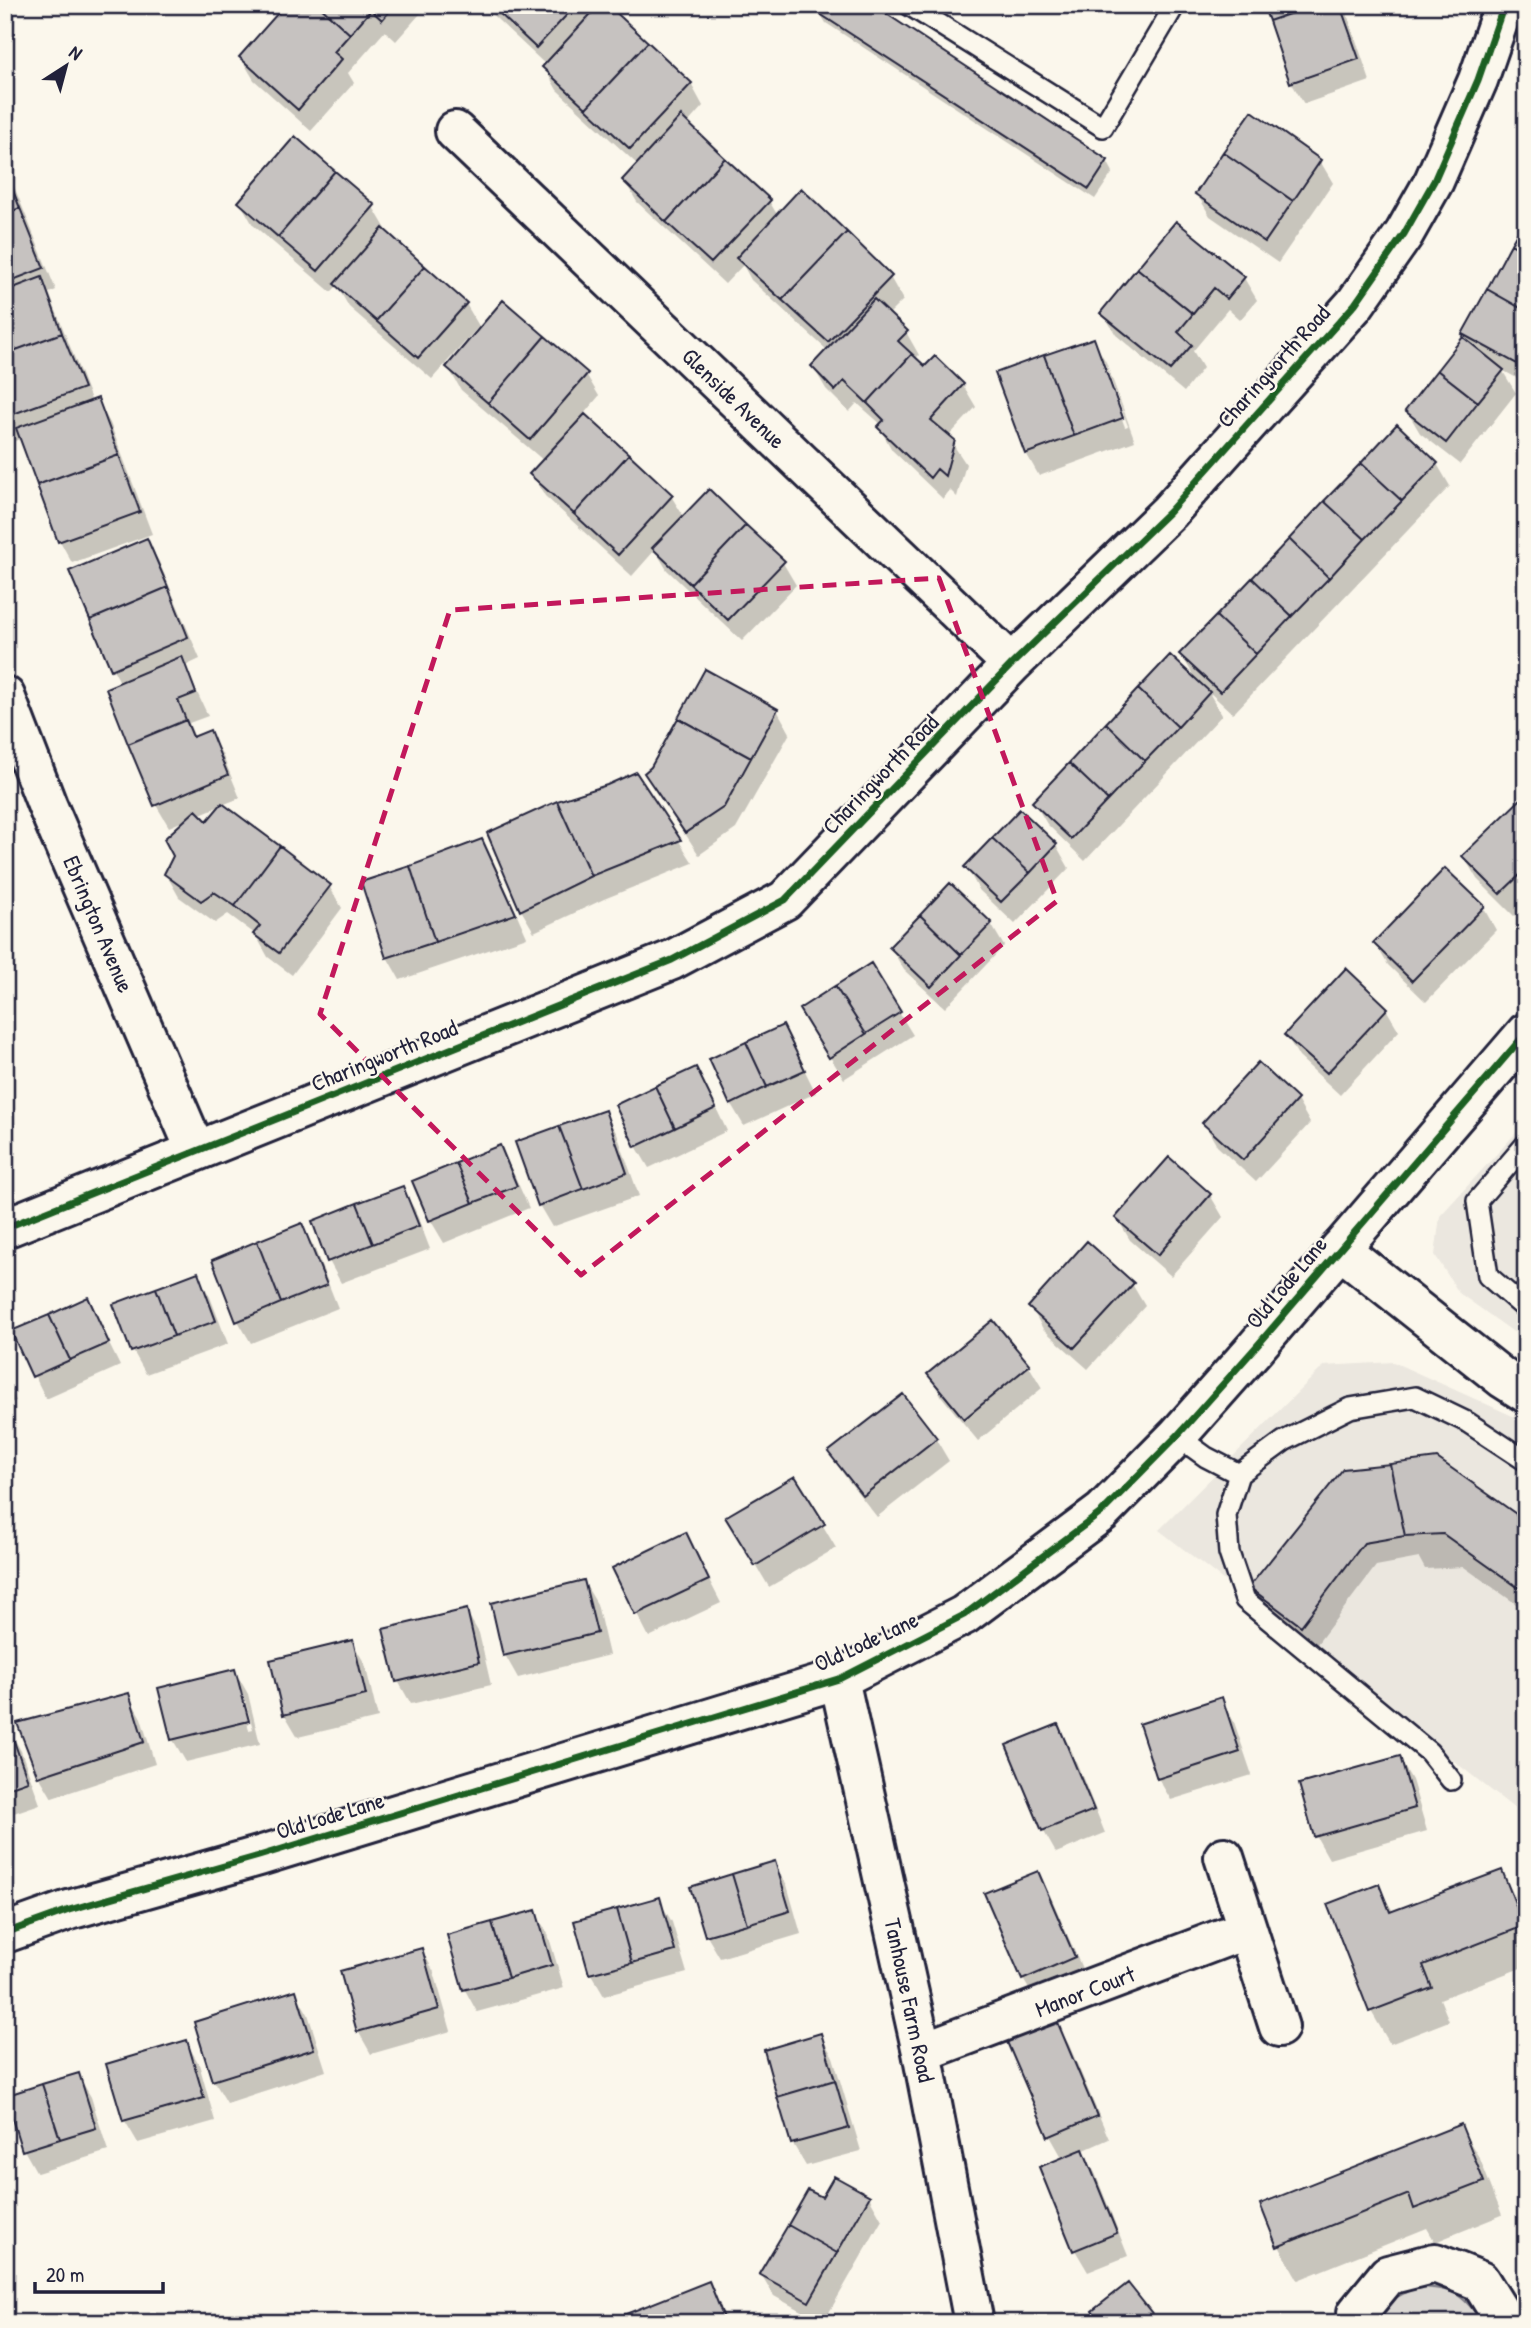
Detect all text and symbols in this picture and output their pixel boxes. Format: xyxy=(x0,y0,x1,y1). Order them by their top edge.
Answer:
north arrow xyxy=(32,32,102,102)
text: N xyxy=(64,39,88,66)
street label: Charingworth Road xyxy=(1210,298,1336,434)
street label: Glenside Avenue xyxy=(676,341,792,455)
street label: Charingworth Road xyxy=(815,707,945,841)
street label: Ebrington Avenue xyxy=(56,851,142,997)
street label: Charingworth Road xyxy=(306,1012,462,1098)
street label: Old Lode Lane xyxy=(1238,1229,1334,1335)
street label: Old Lode Lane xyxy=(809,1603,923,1679)
street label: Old Lode Lane xyxy=(272,1784,388,1846)
street label: Tanhouse Farm Road xyxy=(878,1915,942,2085)
street label: Manor Court xyxy=(1031,1957,1140,2024)
scale bar xyxy=(35,2251,163,2295)
text: 20 m xyxy=(46,2260,84,2289)

